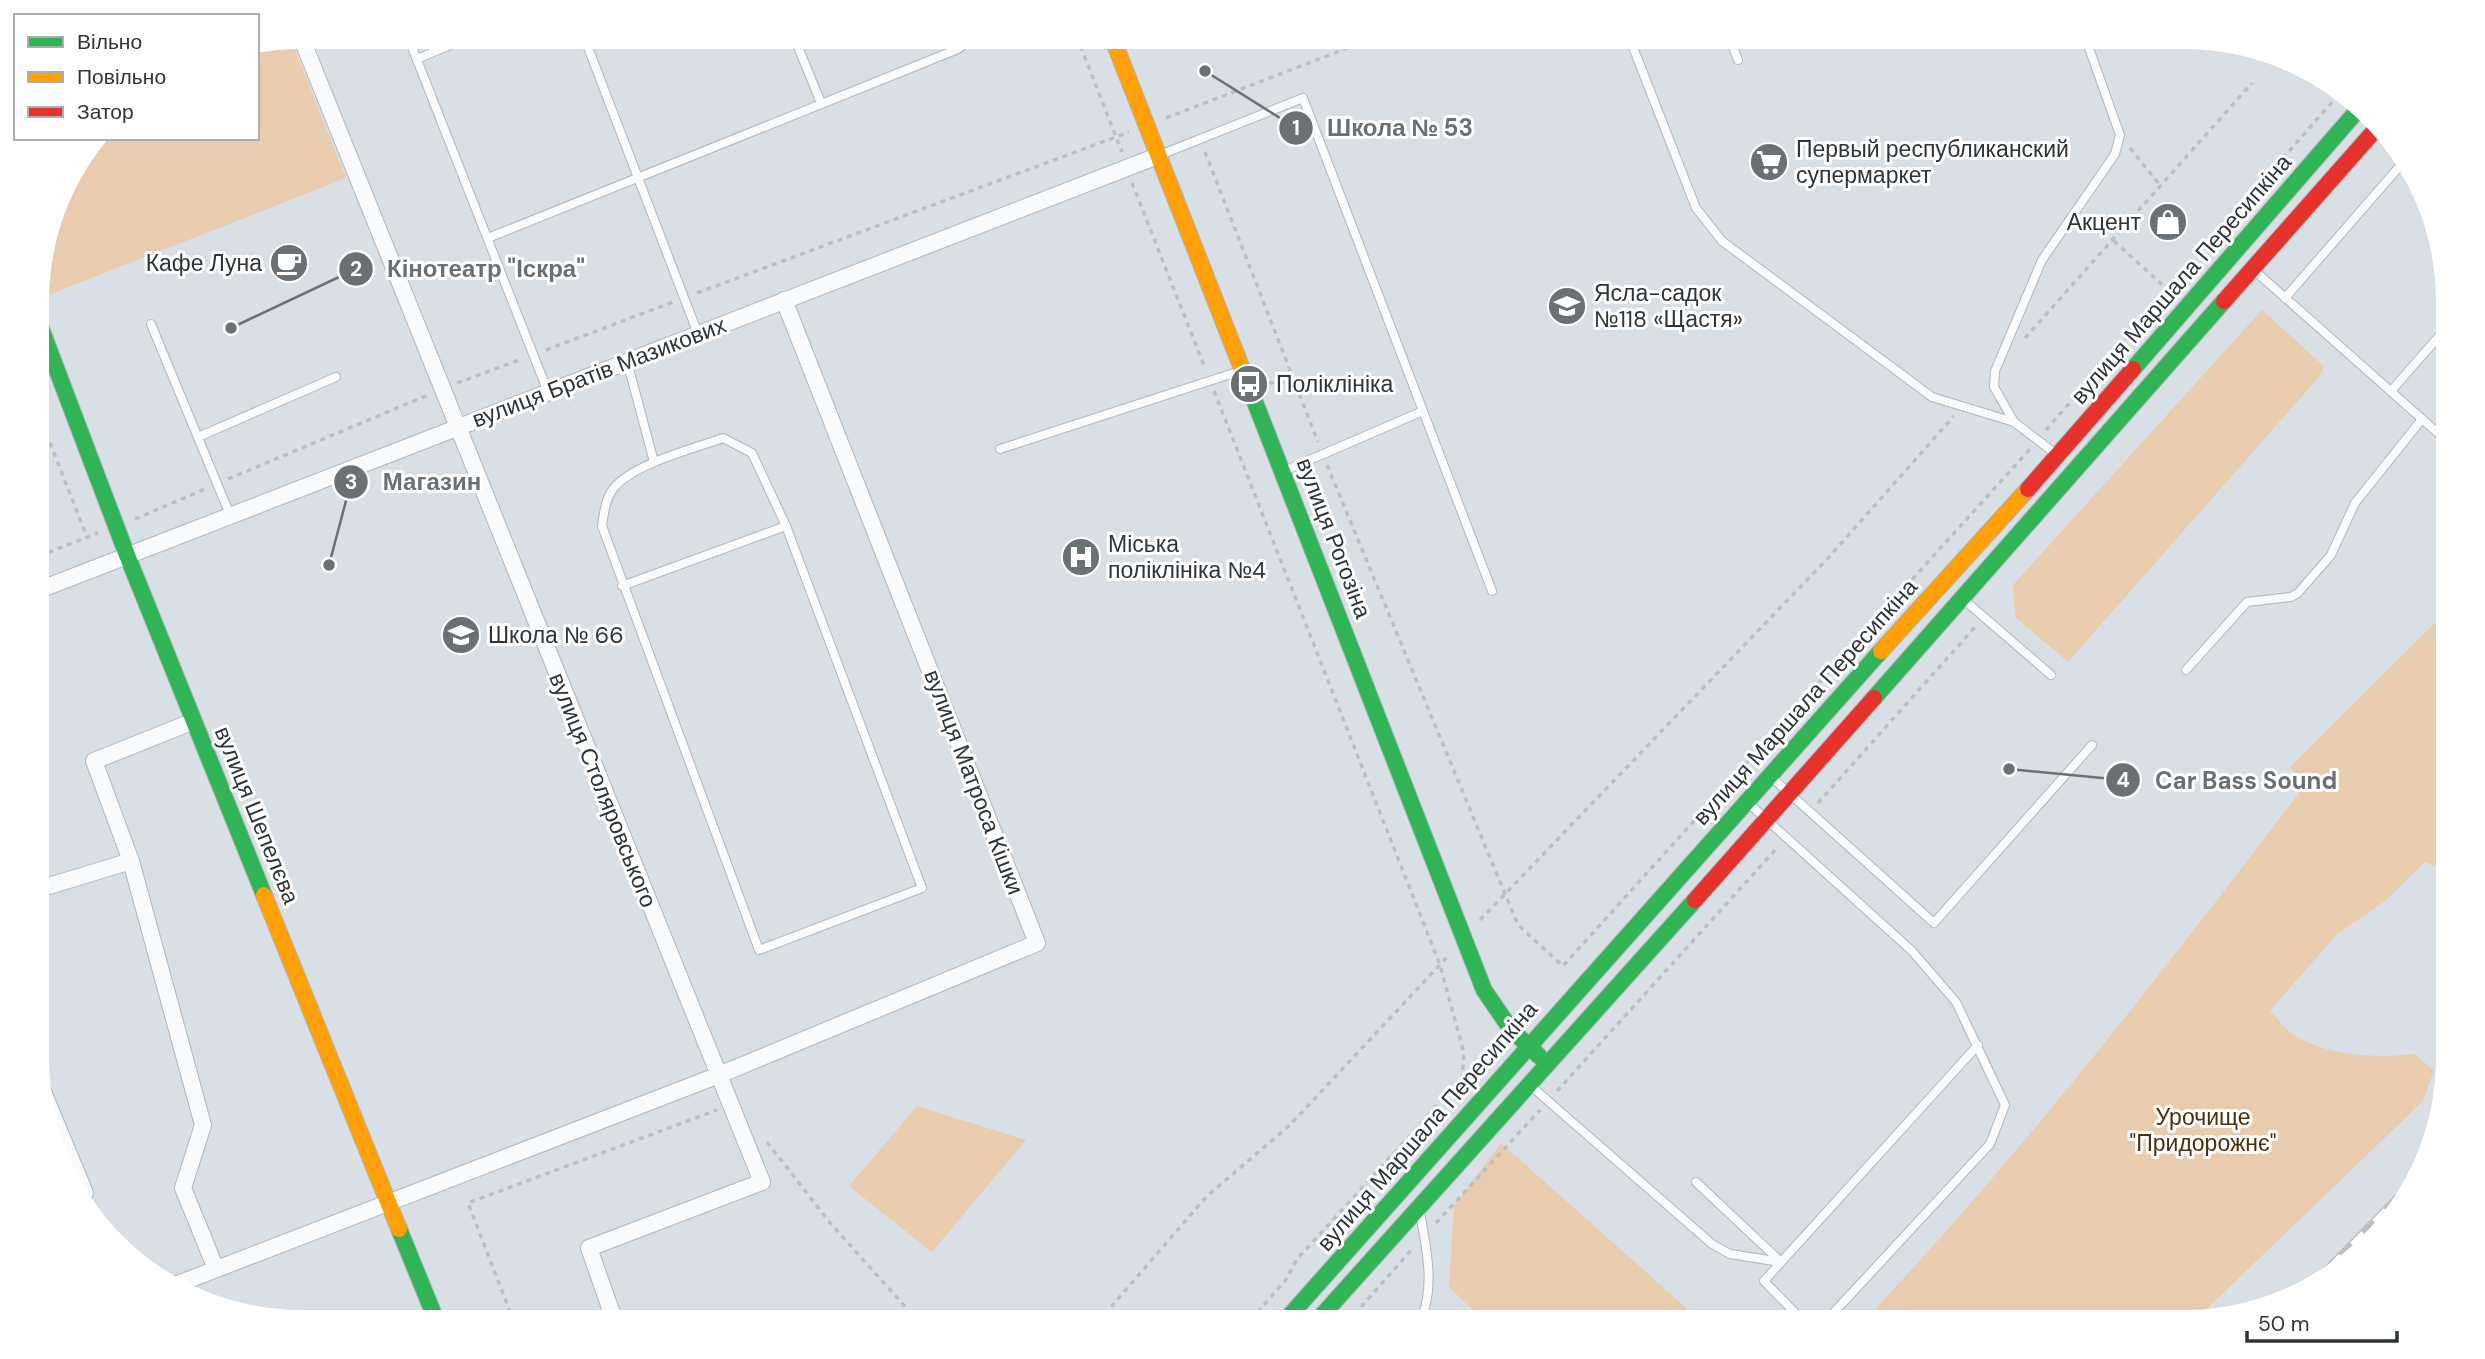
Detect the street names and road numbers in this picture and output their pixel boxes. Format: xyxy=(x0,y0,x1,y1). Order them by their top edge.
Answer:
street label: вулиця Маршала Пересипкіна xyxy=(2064,148,2298,410)
street label: вулиця Братів Мазикових xyxy=(468,309,731,434)
street label: вулиця Рогозіна xyxy=(1290,454,1378,623)
street label: вулиця Маршала Пересипкіна xyxy=(1686,572,1924,832)
street label: вулиця Матроса Кішки xyxy=(917,665,1031,899)
street label: вулиця Столяровського xyxy=(542,668,664,912)
street label: вулиця Шепелєва xyxy=(208,722,306,908)
street label: вулиця Маршала Пересипкіна xyxy=(1310,995,1544,1257)

